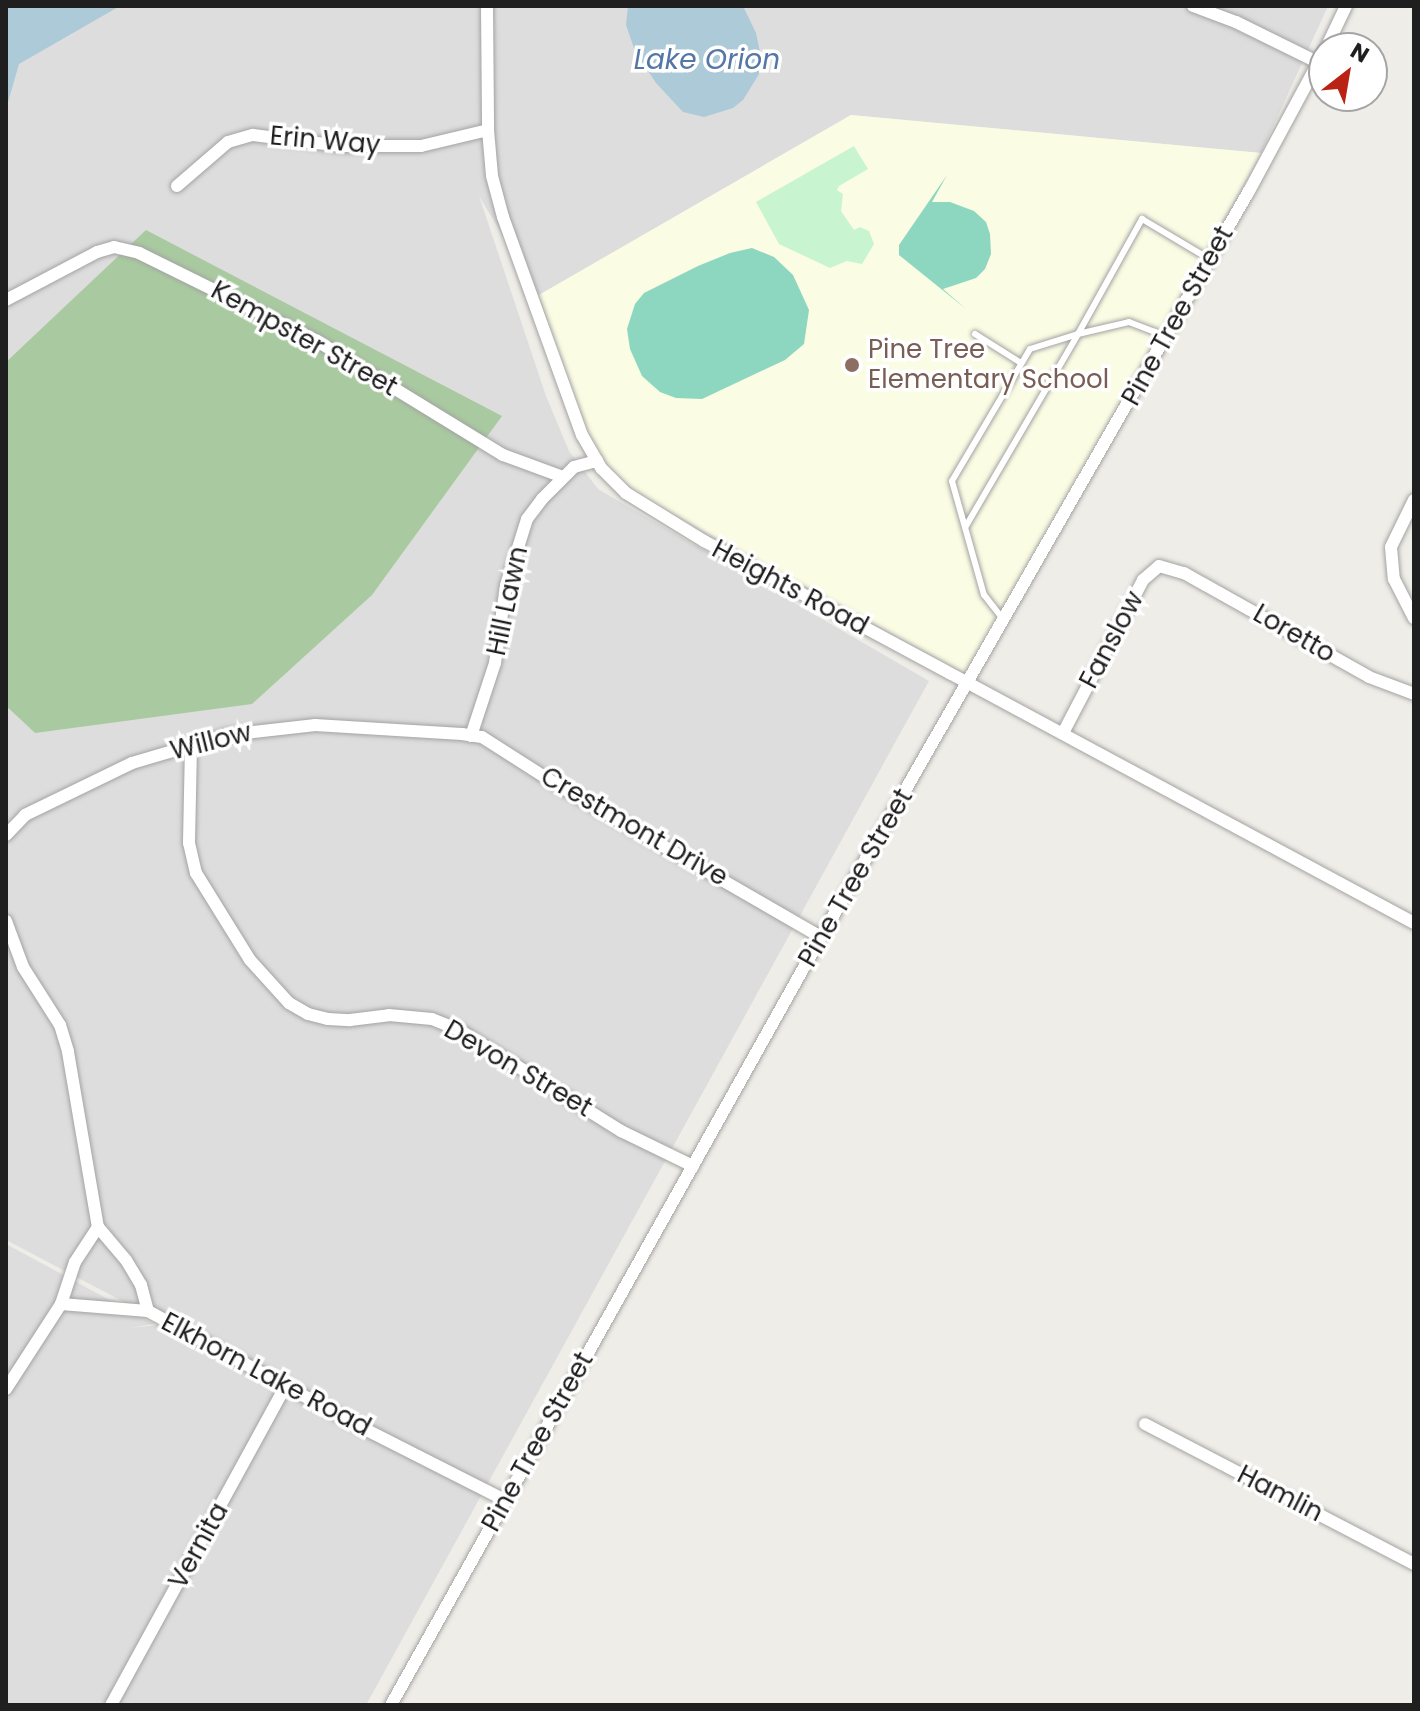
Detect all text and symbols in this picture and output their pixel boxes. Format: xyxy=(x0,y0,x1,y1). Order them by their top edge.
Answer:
north arrow xyxy=(1308,32,1388,112)
text: N xyxy=(1345,35,1375,70)
water label: Lake Orion xyxy=(634,43,780,77)
street label: Erin Way xyxy=(269,121,381,161)
street label: Pine Tree Street xyxy=(1116,221,1240,411)
street label: Kempster Street xyxy=(205,275,403,403)
place label: Pine Tree Elementary School xyxy=(868,334,1109,396)
marker: Pine Tree Elementary School xyxy=(843,356,861,374)
street label: Heights Road xyxy=(707,534,873,642)
street label: Hill Lawn xyxy=(481,544,535,658)
street label: Fanslow xyxy=(1074,586,1150,694)
street label: Loretto xyxy=(1248,598,1340,670)
street label: Willow xyxy=(167,717,255,767)
street label: Crestmont Drive xyxy=(535,761,733,893)
street label: Pine Tree Street xyxy=(792,783,920,973)
street label: Devon Street xyxy=(439,1014,597,1124)
street label: Elkhorn Lake Road xyxy=(156,1307,376,1443)
street label: Pine Tree Street xyxy=(476,1347,600,1537)
street label: Hamlin xyxy=(1232,1459,1328,1529)
street label: Vernita xyxy=(163,1498,235,1594)

